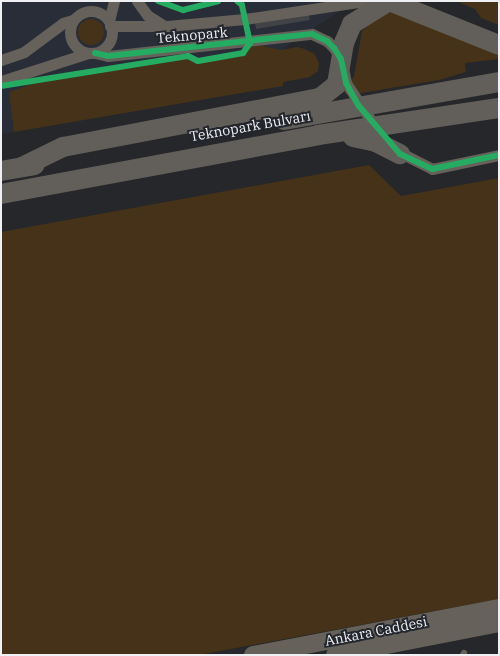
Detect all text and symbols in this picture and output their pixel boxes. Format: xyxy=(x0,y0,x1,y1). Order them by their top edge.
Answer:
street label: Teknopark xyxy=(156,24,228,46)
street label: Teknopark Bulvarı xyxy=(188,107,312,145)
street label: Ankara Caddesi xyxy=(323,613,429,649)

